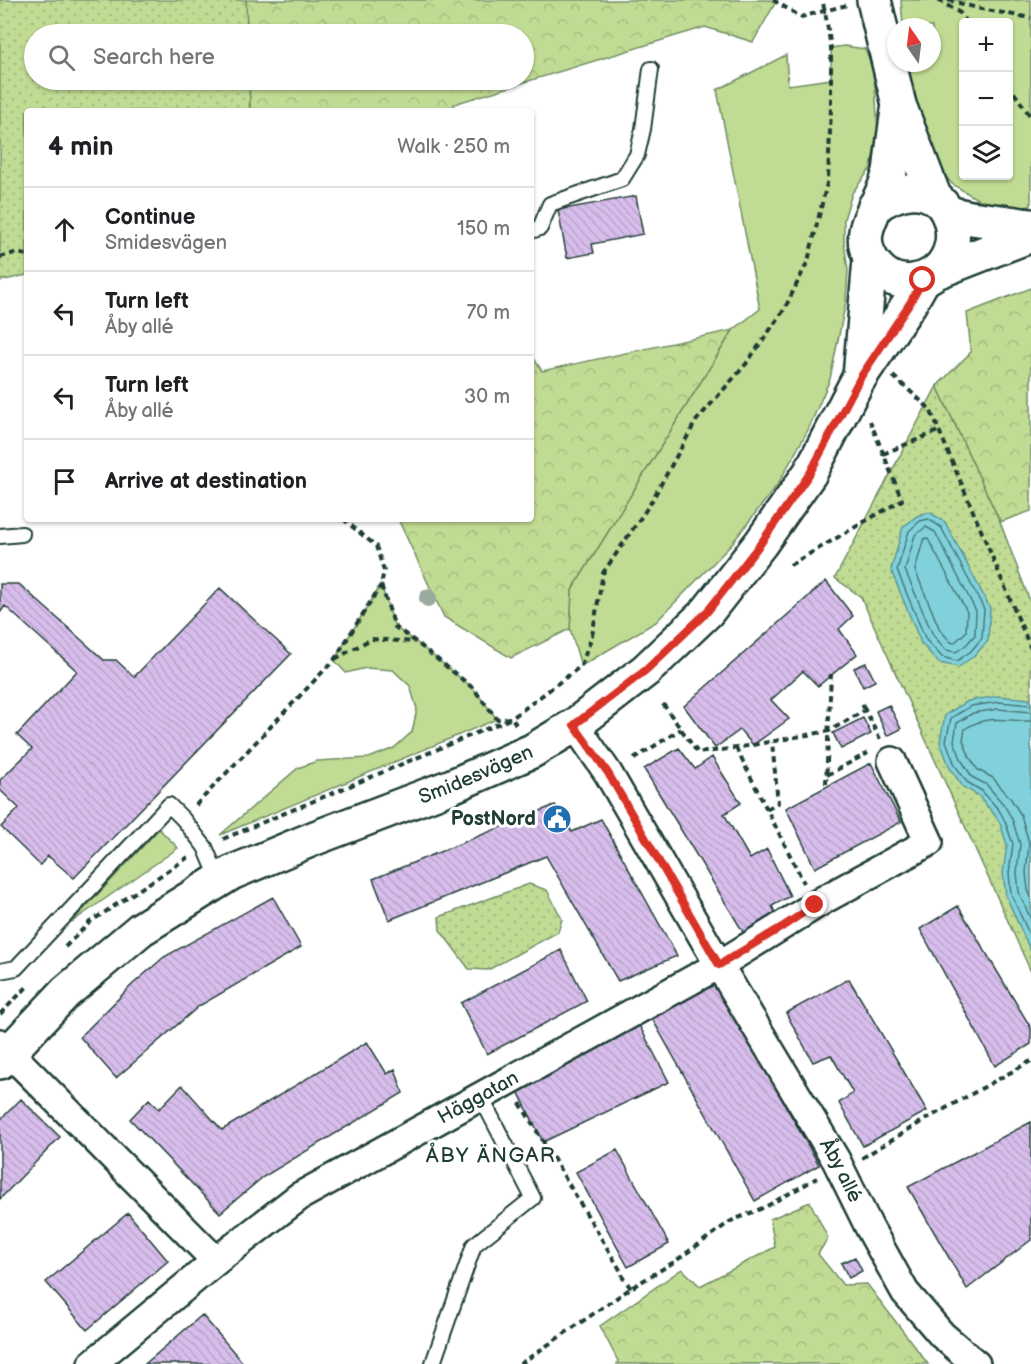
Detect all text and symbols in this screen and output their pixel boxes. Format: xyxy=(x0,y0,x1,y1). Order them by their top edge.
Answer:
north arrow xyxy=(887,18,941,72)
map controls xyxy=(959,18,1013,180)
button: + xyxy=(959,18,1013,72)
search box xyxy=(24,24,534,90)
icon: search xyxy=(45,41,78,74)
text: Search here xyxy=(93,44,215,71)
button: − xyxy=(959,72,1013,126)
button: layers xyxy=(959,126,1013,180)
text: 4 min xyxy=(48,132,113,163)
text: Walk · 250 m xyxy=(397,135,510,159)
text: Continue xyxy=(105,204,195,231)
icon: ahead xyxy=(48,213,81,246)
text: 150 m xyxy=(457,217,510,241)
text: Smidesvägen xyxy=(105,231,227,255)
route start xyxy=(909,266,935,292)
text: Turn left xyxy=(105,288,189,315)
icon: left xyxy=(48,297,81,330)
text: 70 m xyxy=(466,301,510,325)
text: Åby allé xyxy=(105,315,174,339)
text: Turn left xyxy=(105,372,189,399)
icon: left xyxy=(48,381,81,414)
text: 30 m xyxy=(464,385,510,409)
text: Åby allé xyxy=(105,399,174,423)
icon: arrive xyxy=(48,465,81,498)
text: Arrive at destination xyxy=(105,468,307,495)
street label: Smidesvägen xyxy=(415,740,537,810)
public building icon: PostNord xyxy=(541,803,573,835)
place label: PostNord xyxy=(451,807,536,831)
route end xyxy=(801,891,827,917)
street label: Häggatan xyxy=(434,1066,523,1130)
street label: Åby allé xyxy=(814,1133,867,1206)
district label: ÅBY ÄNGAR xyxy=(426,1142,556,1168)

